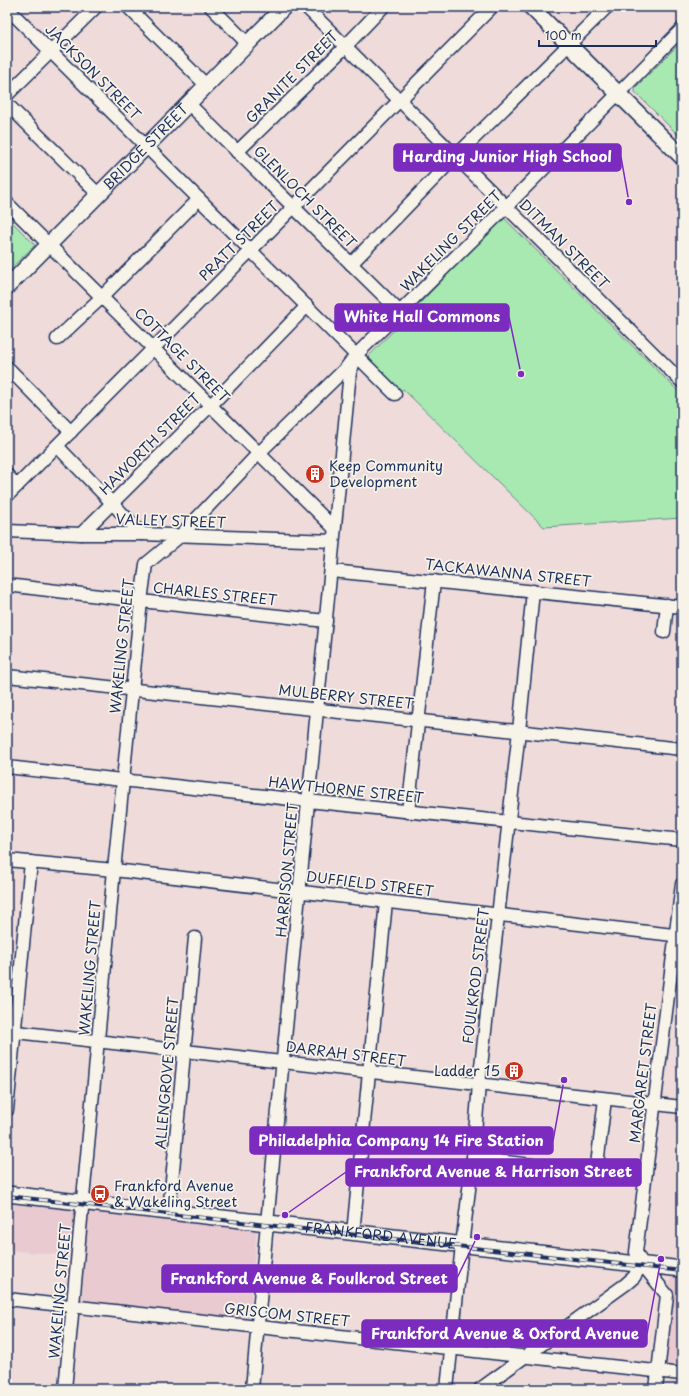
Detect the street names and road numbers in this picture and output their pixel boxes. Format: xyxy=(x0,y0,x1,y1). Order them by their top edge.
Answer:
street label: JACKSON STREET xyxy=(41,19,146,125)
street label: GRANITE STREET xyxy=(241,25,343,128)
street label: BRIDGE STREET xyxy=(98,98,193,195)
street label: GLENLOCH STREET xyxy=(249,141,362,253)
street label: WAKELING STREET xyxy=(395,185,506,296)
street label: DITMAN STREET xyxy=(515,194,614,294)
street label: PRATT STREET xyxy=(194,196,284,285)
street label: COTTAGE STREET xyxy=(130,302,235,407)
street label: HAWORTH STREET xyxy=(94,388,205,499)
street label: VALLEY STREET xyxy=(116,508,227,533)
street label: TACKAWANNA STREET xyxy=(424,553,593,592)
street label: WAKELING STREET xyxy=(104,577,139,714)
street label: CHARLES STREET xyxy=(152,577,279,611)
street label: MULBERRY STREET xyxy=(277,679,415,714)
street label: HAWTHORNE STREET xyxy=(267,771,425,808)
street label: HARRISON STREET xyxy=(270,801,303,938)
street label: DUFFIELD STREET xyxy=(305,865,435,902)
street label: WAKELING STREET xyxy=(73,899,106,1036)
street label: FOULKROD STREET xyxy=(457,906,494,1045)
street label: ALLENGROVE STREET xyxy=(149,995,184,1150)
street label: MARGARET STREET xyxy=(624,1001,662,1144)
street label: DARRAH STREET xyxy=(285,1036,408,1071)
street label: FRANKFORD AVENUE xyxy=(304,1216,458,1254)
street label: WAKELING STREET xyxy=(43,1222,76,1359)
street label: GRISCOM STREET xyxy=(223,1297,351,1332)

